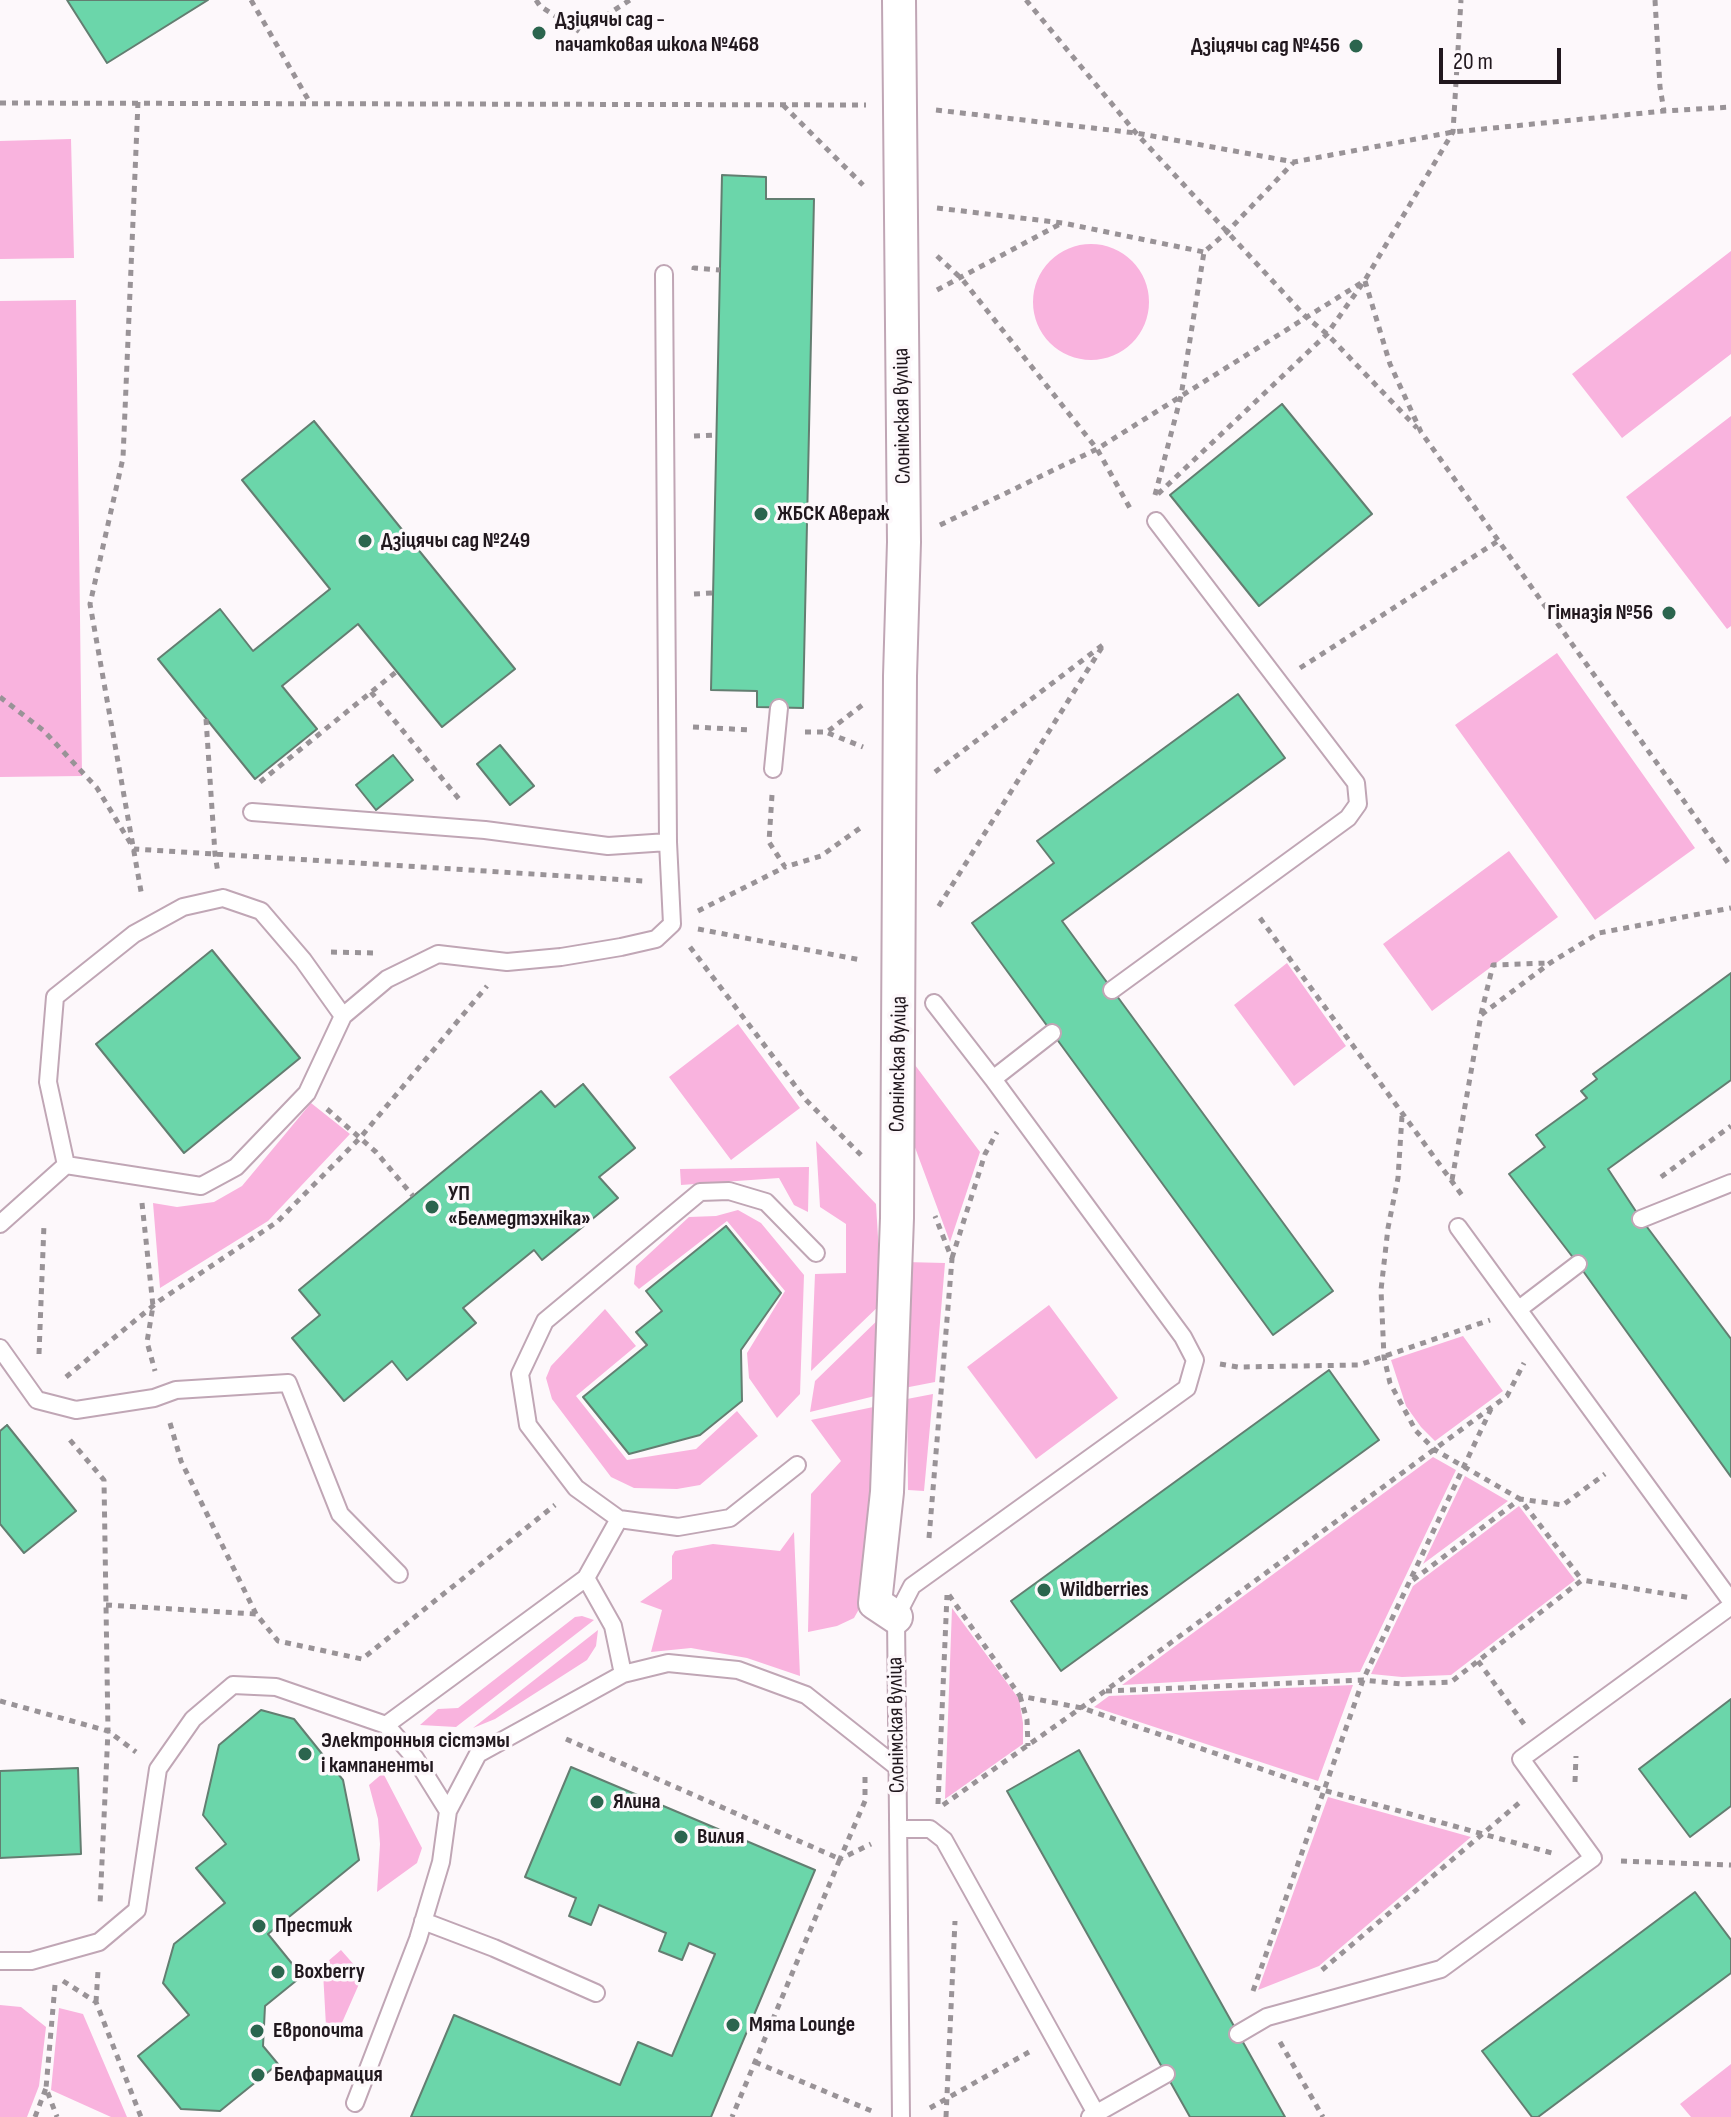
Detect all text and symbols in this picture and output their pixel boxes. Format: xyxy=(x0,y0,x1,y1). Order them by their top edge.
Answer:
place label: Дзіцячы сад - пачатковая школа №468 xyxy=(555,7,759,58)
marker: Дзіцячы сад - пачатковая школа №468 xyxy=(530,24,548,42)
scale bar xyxy=(1443,32,1565,82)
place label: Дзіцячы сад №456 xyxy=(1191,33,1340,59)
marker: Дзіцячы сад №456 xyxy=(1347,37,1365,55)
text: 20 m xyxy=(1453,47,1493,76)
street label: Слонімская вуліца xyxy=(889,348,917,484)
place label: ЖБСК Авераж xyxy=(777,501,890,527)
marker: ЖБСК Авераж xyxy=(752,505,770,523)
place label: Дзіцячы сад №249 xyxy=(381,528,530,554)
marker: Дзіцячы сад №249 xyxy=(356,532,374,550)
place label: Гімназія №56 xyxy=(1547,600,1653,626)
marker: Гімназія №56 xyxy=(1660,604,1678,622)
street label: Слонімская вуліца xyxy=(885,996,913,1132)
place label: УП «Белмедтэхніка» xyxy=(448,1181,591,1232)
marker: УП «Белмедтэхніка» xyxy=(423,1198,441,1216)
place label: Wildberries xyxy=(1060,1577,1149,1603)
marker: Wildberries xyxy=(1035,1581,1053,1599)
street label: Слонімская вуліца xyxy=(883,1657,911,1793)
place label: Электронныя сістэмы і кампаненты xyxy=(321,1728,510,1780)
marker: Электронныя сістэмы і кампаненты xyxy=(296,1745,314,1763)
place label: Ялина xyxy=(613,1789,660,1815)
marker: Ялина xyxy=(588,1793,606,1811)
place label: Вилия xyxy=(697,1824,744,1850)
marker: Вилия xyxy=(672,1828,690,1846)
place label: Престиж xyxy=(275,1913,352,1939)
marker: Престиж xyxy=(250,1917,268,1935)
place label: Boxberry xyxy=(294,1959,365,1985)
marker: Boxberry xyxy=(269,1963,287,1981)
place label: Мята Lounge xyxy=(749,2012,855,2038)
marker: Мята Lounge xyxy=(724,2016,742,2034)
place label: Европочта xyxy=(273,2018,364,2044)
marker: Европочта xyxy=(248,2022,266,2040)
place label: Белфармация xyxy=(274,2062,383,2088)
marker: Белфармация xyxy=(249,2066,267,2084)

